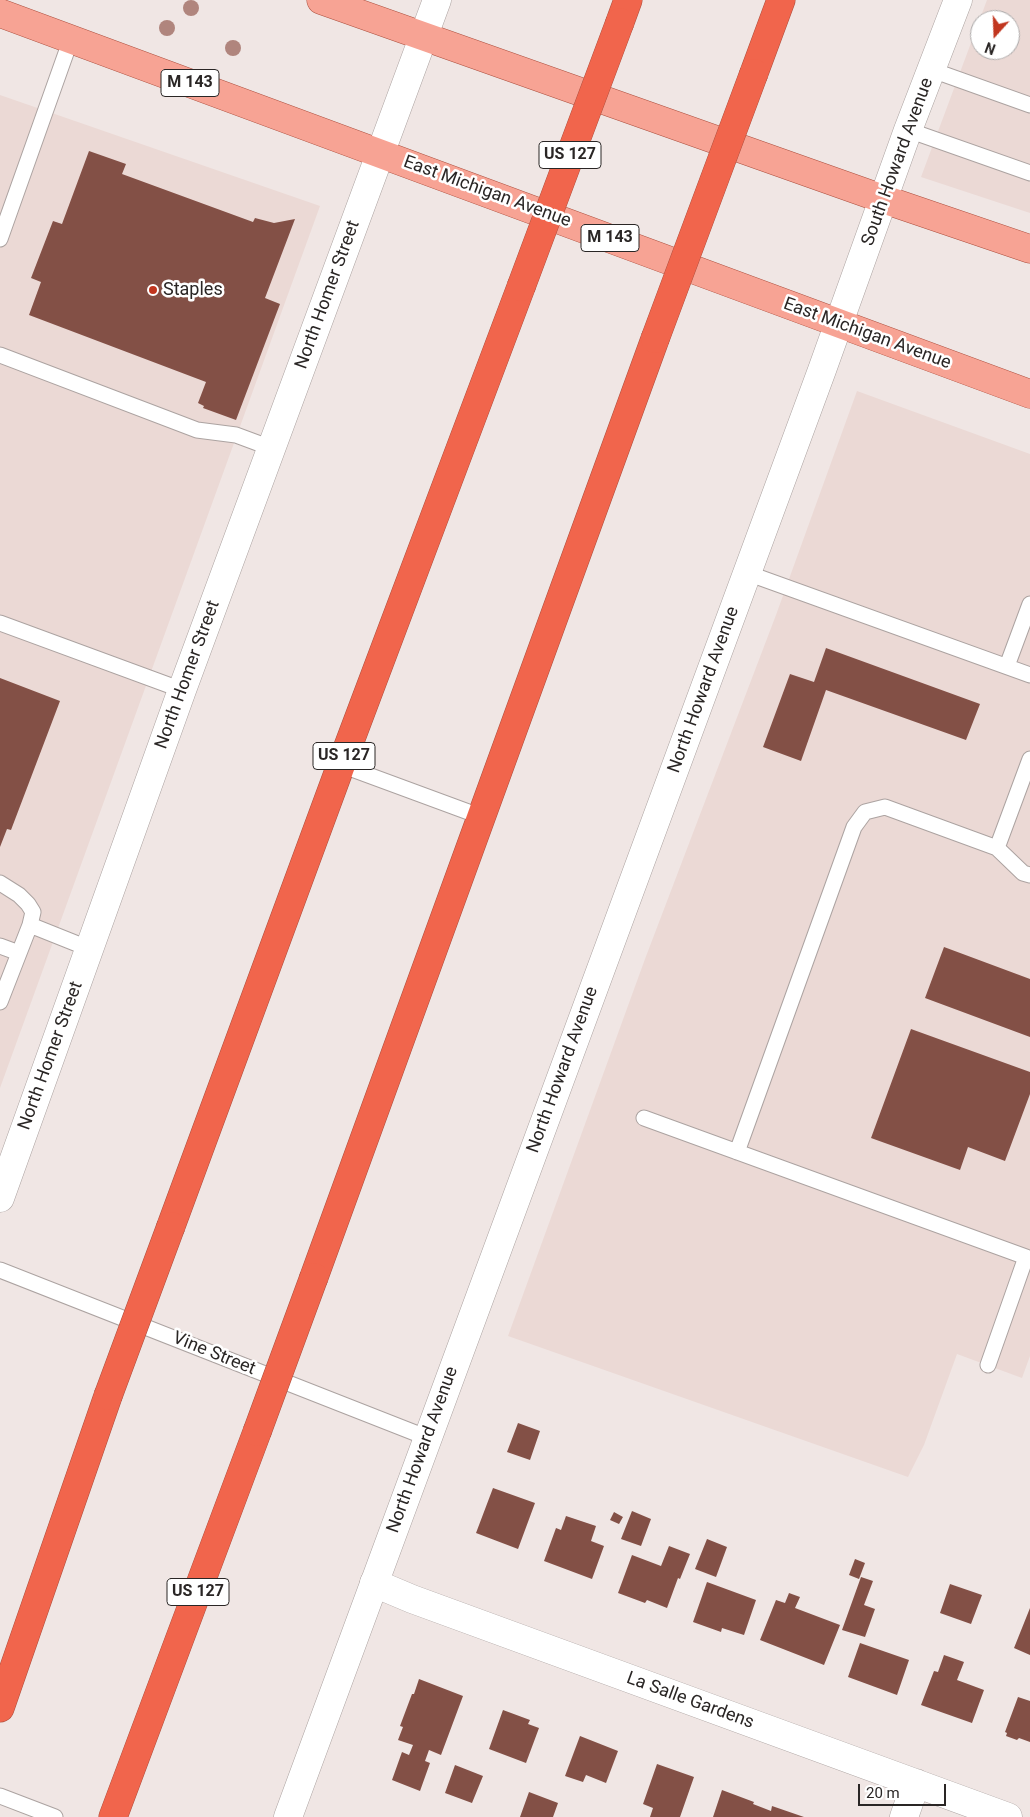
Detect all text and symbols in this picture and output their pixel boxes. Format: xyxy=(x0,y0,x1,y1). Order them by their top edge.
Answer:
north arrow xyxy=(970,10,1020,60)
text: N xyxy=(983,39,998,57)
road number: M 143 xyxy=(161,70,219,96)
street label: South Howard Avenue xyxy=(858,75,938,249)
road number: US 127 xyxy=(539,142,601,168)
street label: East Michigan Avenue xyxy=(400,152,574,232)
street label: North Homer Street xyxy=(291,218,365,372)
road number: M 143 xyxy=(581,224,639,252)
place label: Staples xyxy=(163,279,223,301)
marker: Staples xyxy=(147,284,159,296)
street label: East Michigan Avenue xyxy=(780,294,954,374)
street label: North Homer Street xyxy=(151,598,225,752)
street label: North Howard Avenue xyxy=(664,604,744,776)
road number: US 127 xyxy=(313,742,375,769)
street label: North Homer Street xyxy=(14,979,88,1133)
street label: North Howard Avenue xyxy=(523,984,603,1156)
street label: Vine Street xyxy=(169,1328,259,1380)
street label: North Howard Avenue xyxy=(383,1364,463,1536)
road number: US 127 xyxy=(167,1578,229,1605)
street label: La Salle Gardens xyxy=(623,1668,757,1734)
scale bar xyxy=(860,1774,948,1806)
text: 20 m xyxy=(866,1784,900,1802)

